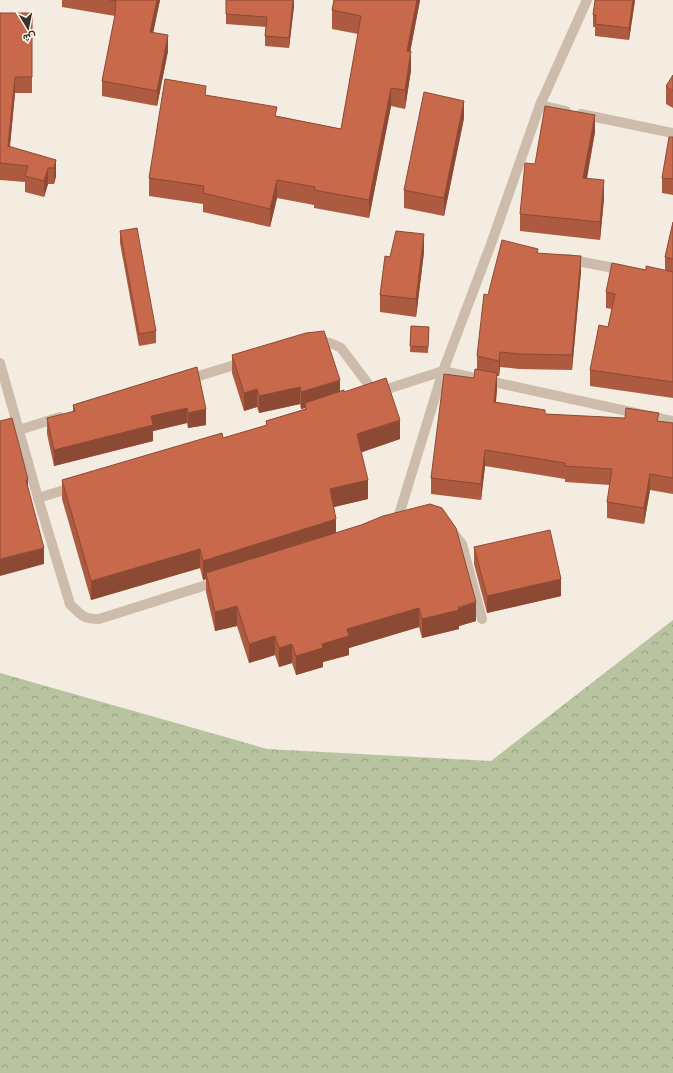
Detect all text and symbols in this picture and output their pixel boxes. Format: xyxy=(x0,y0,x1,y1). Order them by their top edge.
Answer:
north arrow xyxy=(8,8,48,48)
text: ش xyxy=(22,30,37,45)

